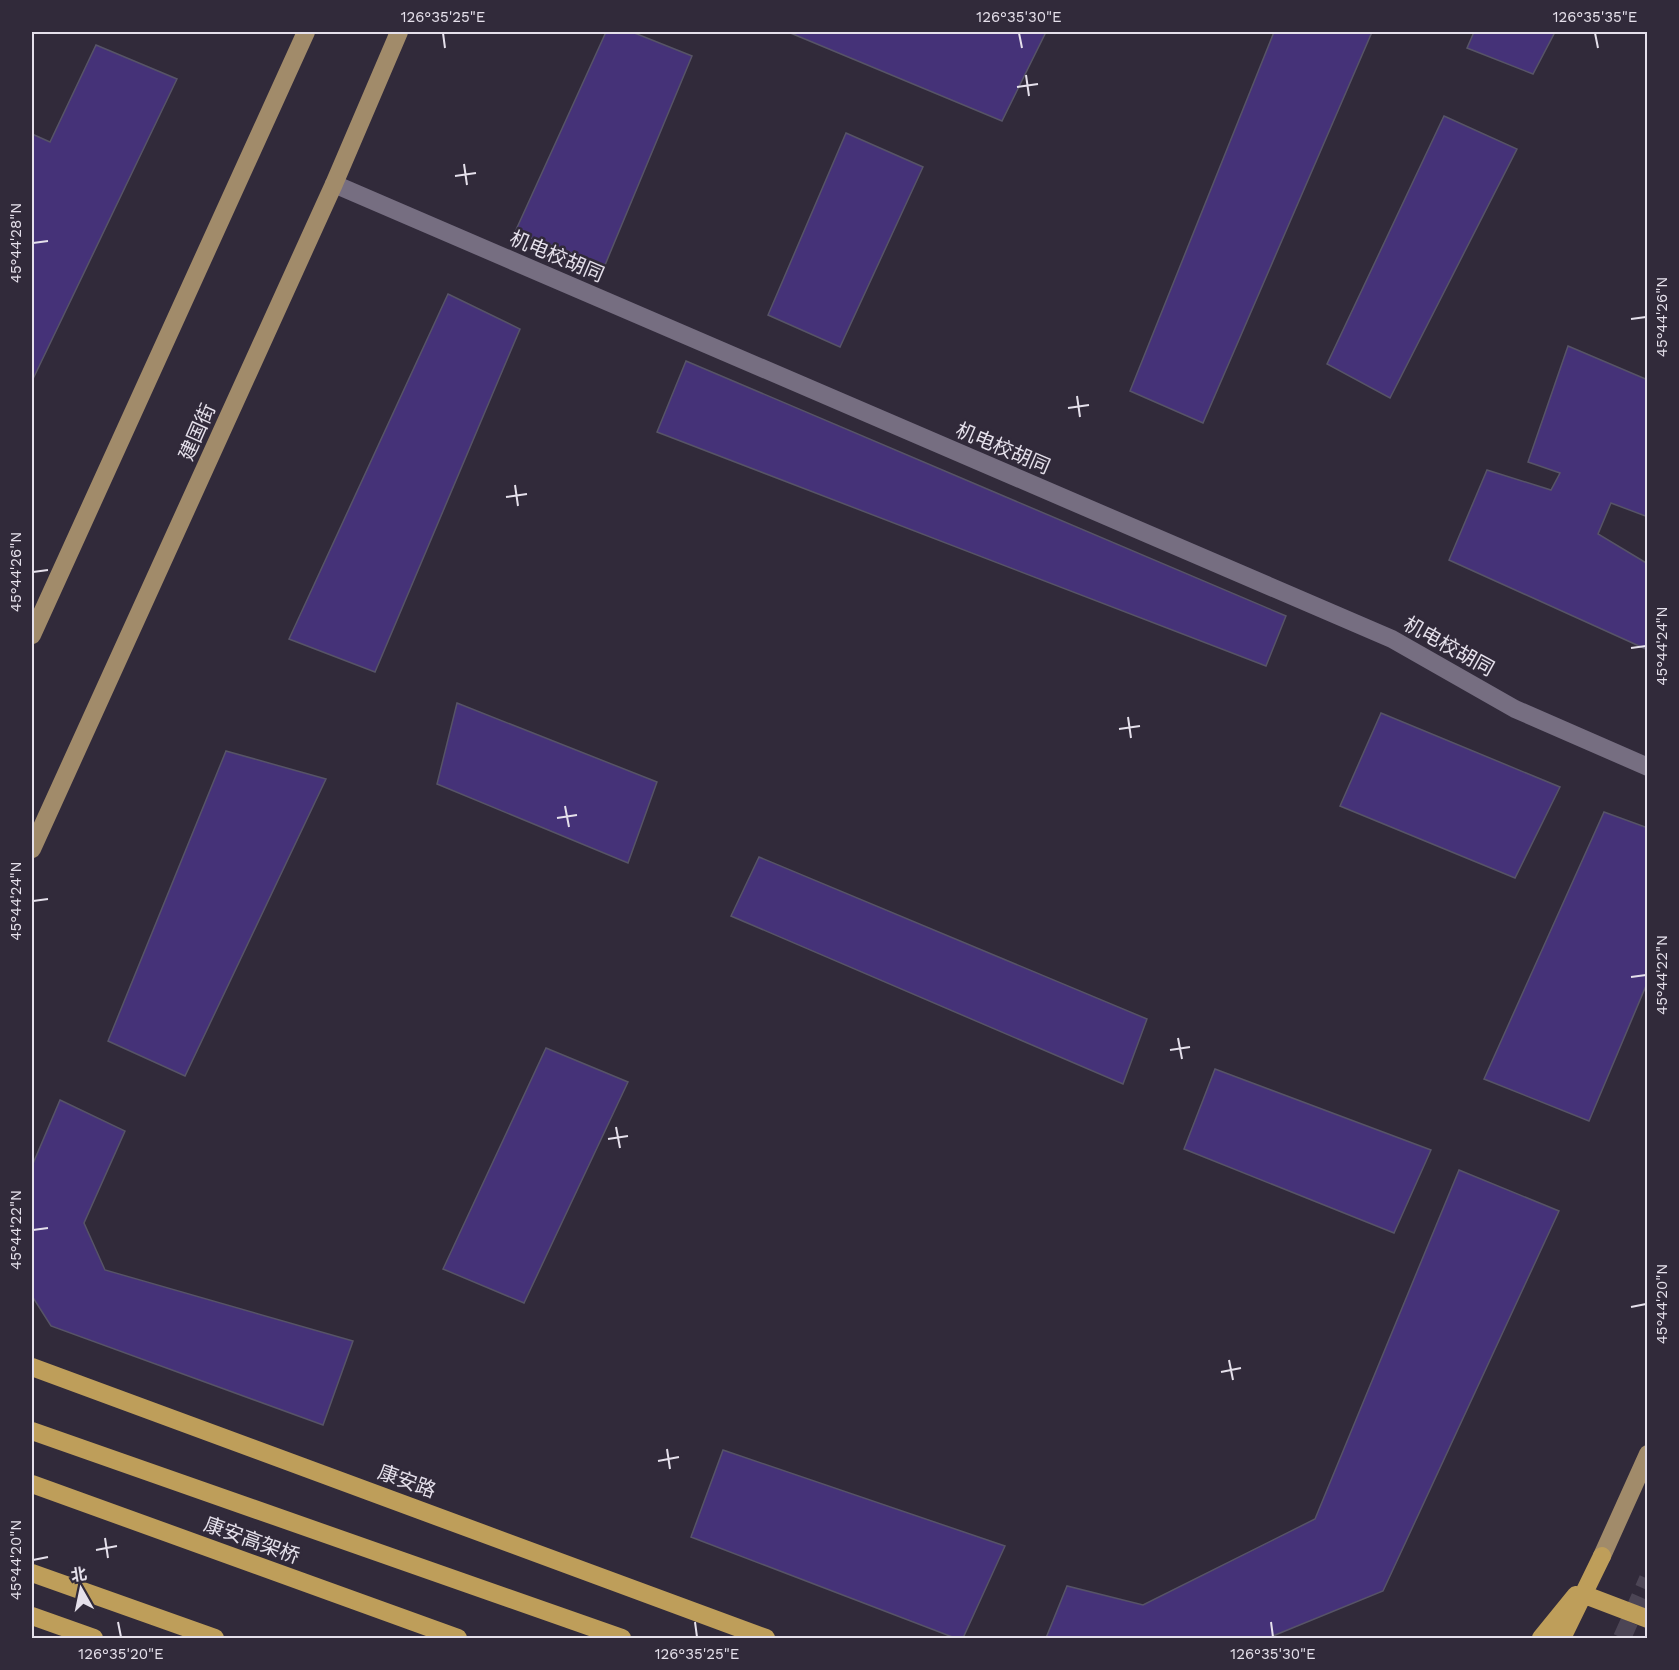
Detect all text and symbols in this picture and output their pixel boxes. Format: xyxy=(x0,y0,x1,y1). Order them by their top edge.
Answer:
text: 126°35'25"E xyxy=(401,8,485,26)
text: 126°35'30"E xyxy=(976,8,1062,26)
text: 126°35'35"E xyxy=(1553,8,1637,26)
text: 45°44'28"N xyxy=(7,203,25,283)
street label: 机电校胡同 xyxy=(506,225,608,287)
text: 45°44'26"N xyxy=(1653,277,1671,357)
street label: 建国街 xyxy=(174,400,220,464)
street label: 机电校胡同 xyxy=(952,417,1054,479)
text: 45°44'26"N xyxy=(7,532,25,612)
text: 45°44'24"N xyxy=(1653,606,1671,686)
street label: 机电校胡同 xyxy=(1399,611,1499,681)
text: 45°44'24"N xyxy=(7,861,25,941)
text: 45°44'22"N xyxy=(1653,935,1671,1015)
text: 45°44'22"N xyxy=(7,1190,25,1270)
text: 45°44'20"N xyxy=(1653,1264,1671,1344)
street label: 康安路 xyxy=(375,1459,439,1503)
street label: 康安高架桥 xyxy=(201,1512,303,1568)
text: 45°44'20"N xyxy=(7,1520,25,1600)
north arrow xyxy=(51,1559,111,1619)
text: 北 xyxy=(69,1564,88,1585)
text: 126°35'20"E xyxy=(78,1645,164,1663)
text: 126°35'25"E xyxy=(655,1645,739,1663)
text: 126°35'30"E xyxy=(1230,1645,1316,1663)

